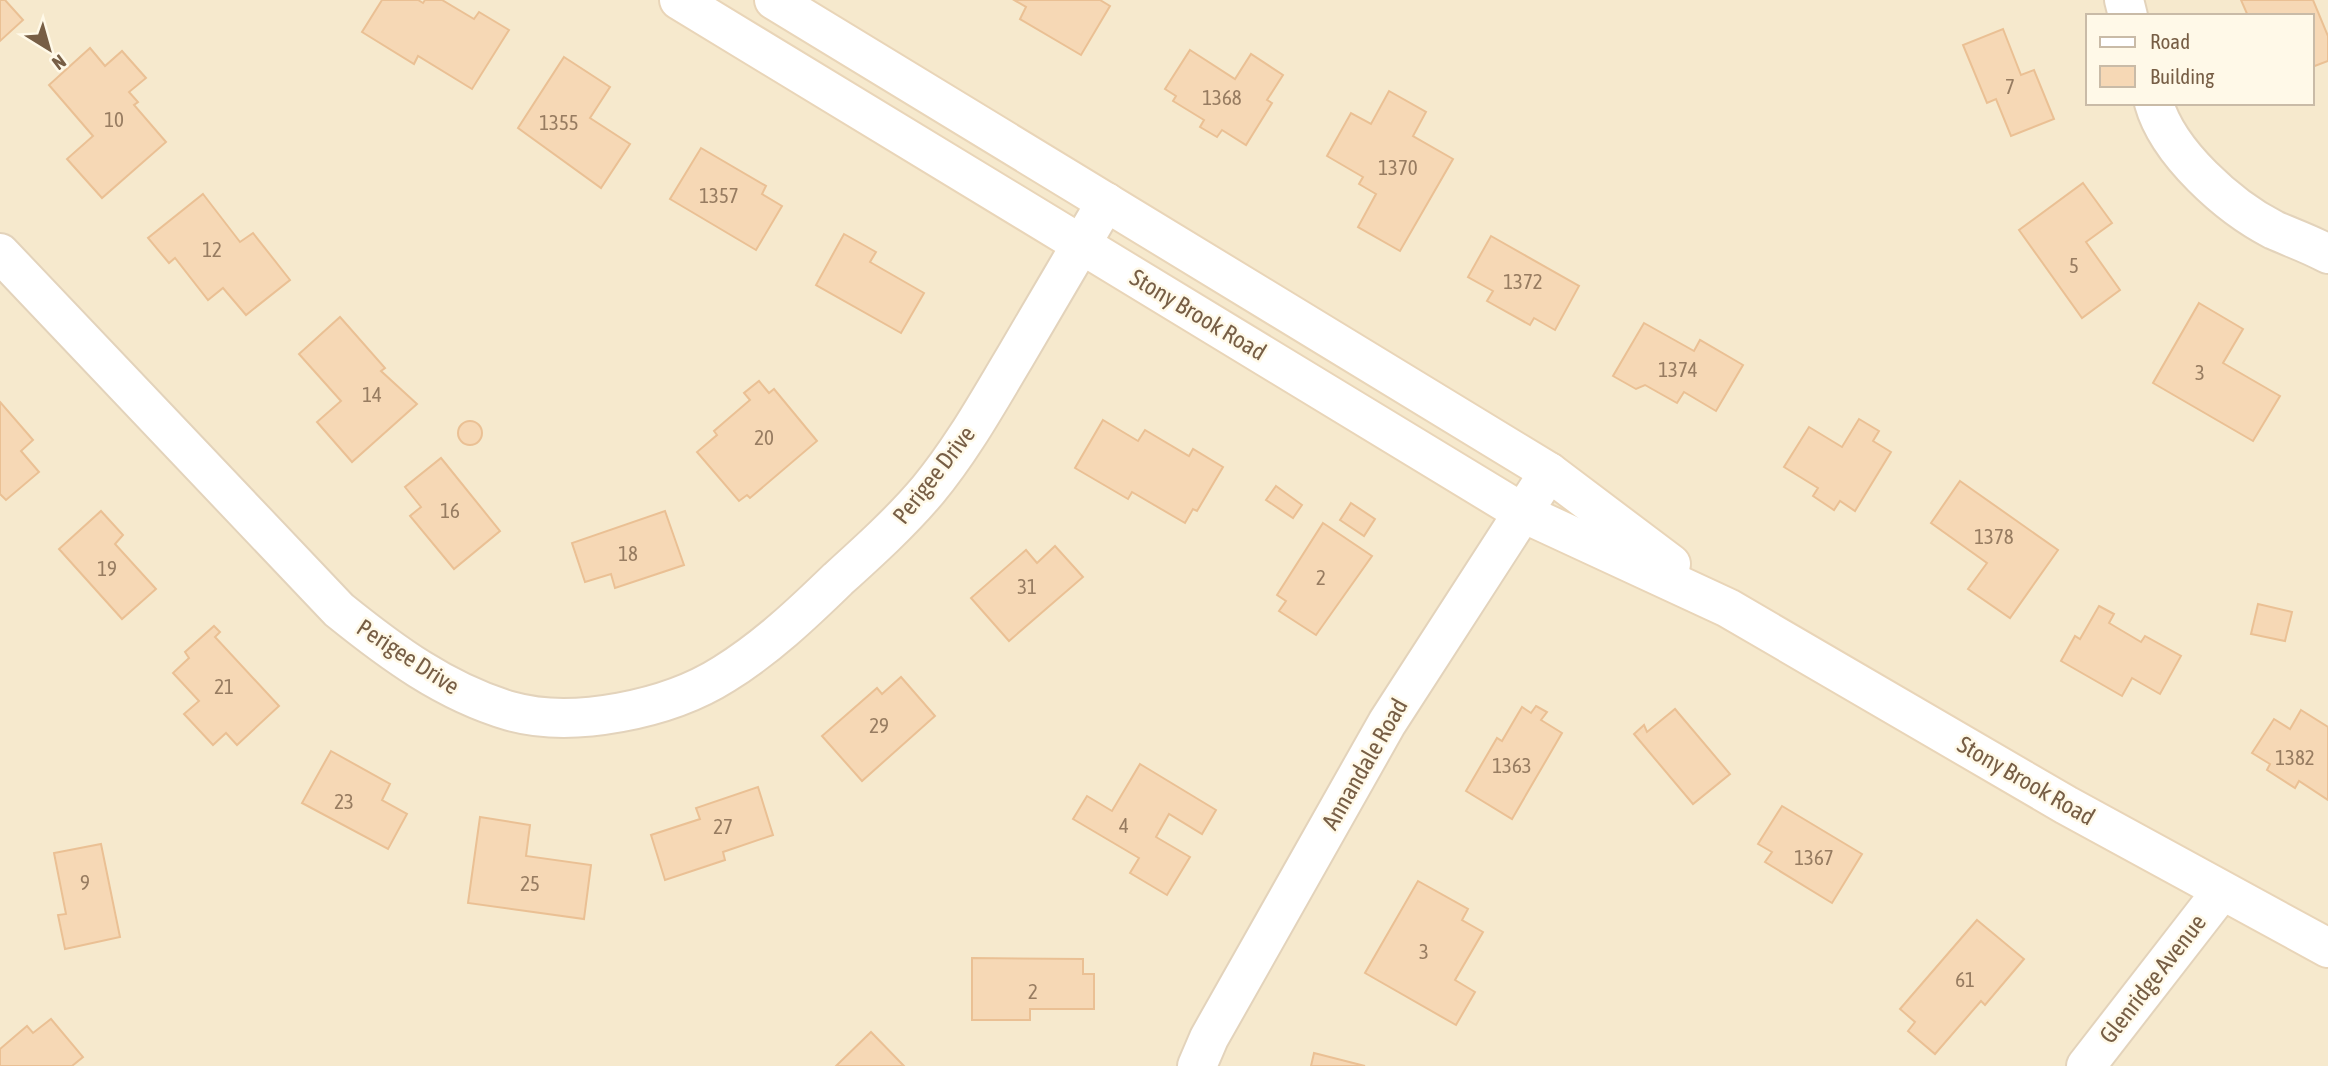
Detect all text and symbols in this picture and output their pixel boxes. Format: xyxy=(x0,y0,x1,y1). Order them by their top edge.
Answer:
north arrow xyxy=(14,14,84,84)
legend xyxy=(2086,14,2314,105)
text: Road xyxy=(2150,29,2190,53)
text: N xyxy=(48,50,70,75)
text: Building xyxy=(2150,64,2214,88)
house number: 7 xyxy=(2005,74,2015,98)
house number: 1368 xyxy=(1202,85,1242,109)
house number: 10 xyxy=(104,107,124,131)
house number: 1355 xyxy=(539,110,579,134)
house number: 1370 xyxy=(1378,155,1418,179)
house number: 1357 xyxy=(699,183,739,207)
house number: 12 xyxy=(202,237,222,261)
house number: 5 xyxy=(2069,253,2079,277)
street label: Stony Brook Road xyxy=(1126,263,1271,366)
house number: 1372 xyxy=(1503,269,1543,293)
house number: 1374 xyxy=(1658,357,1698,381)
house number: 3 xyxy=(2195,360,2205,384)
house number: 14 xyxy=(362,382,382,406)
street label: Perigee Drive xyxy=(887,421,980,529)
house number: 20 xyxy=(754,425,774,449)
house number: 16 xyxy=(440,498,460,522)
house number: 1378 xyxy=(1974,524,2014,548)
house number: 18 xyxy=(618,541,638,565)
house number: 19 xyxy=(97,556,117,580)
house number: 2 xyxy=(1316,565,1326,589)
house number: 31 xyxy=(1017,574,1037,598)
street label: Perigee Drive xyxy=(352,614,464,700)
house number: 21 xyxy=(214,674,234,698)
street label: Annandale Road xyxy=(1316,694,1413,834)
house number: 29 xyxy=(869,713,889,737)
street label: Stony Brook Road xyxy=(1953,730,2099,831)
house number: 1382 xyxy=(2275,745,2315,769)
house number: 1363 xyxy=(1492,753,1532,777)
house number: 23 xyxy=(334,789,354,813)
house number: 4 xyxy=(1119,813,1129,837)
house number: 27 xyxy=(713,814,733,838)
house number: 1367 xyxy=(1794,845,1834,869)
house number: 9 xyxy=(80,870,90,894)
house number: 25 xyxy=(520,871,540,895)
street label: Glenridge Avenue xyxy=(2094,909,2211,1048)
house number: 3 xyxy=(1419,939,1429,963)
house number: 61 xyxy=(1955,967,1975,991)
house number: 2 xyxy=(1028,979,1038,1003)

